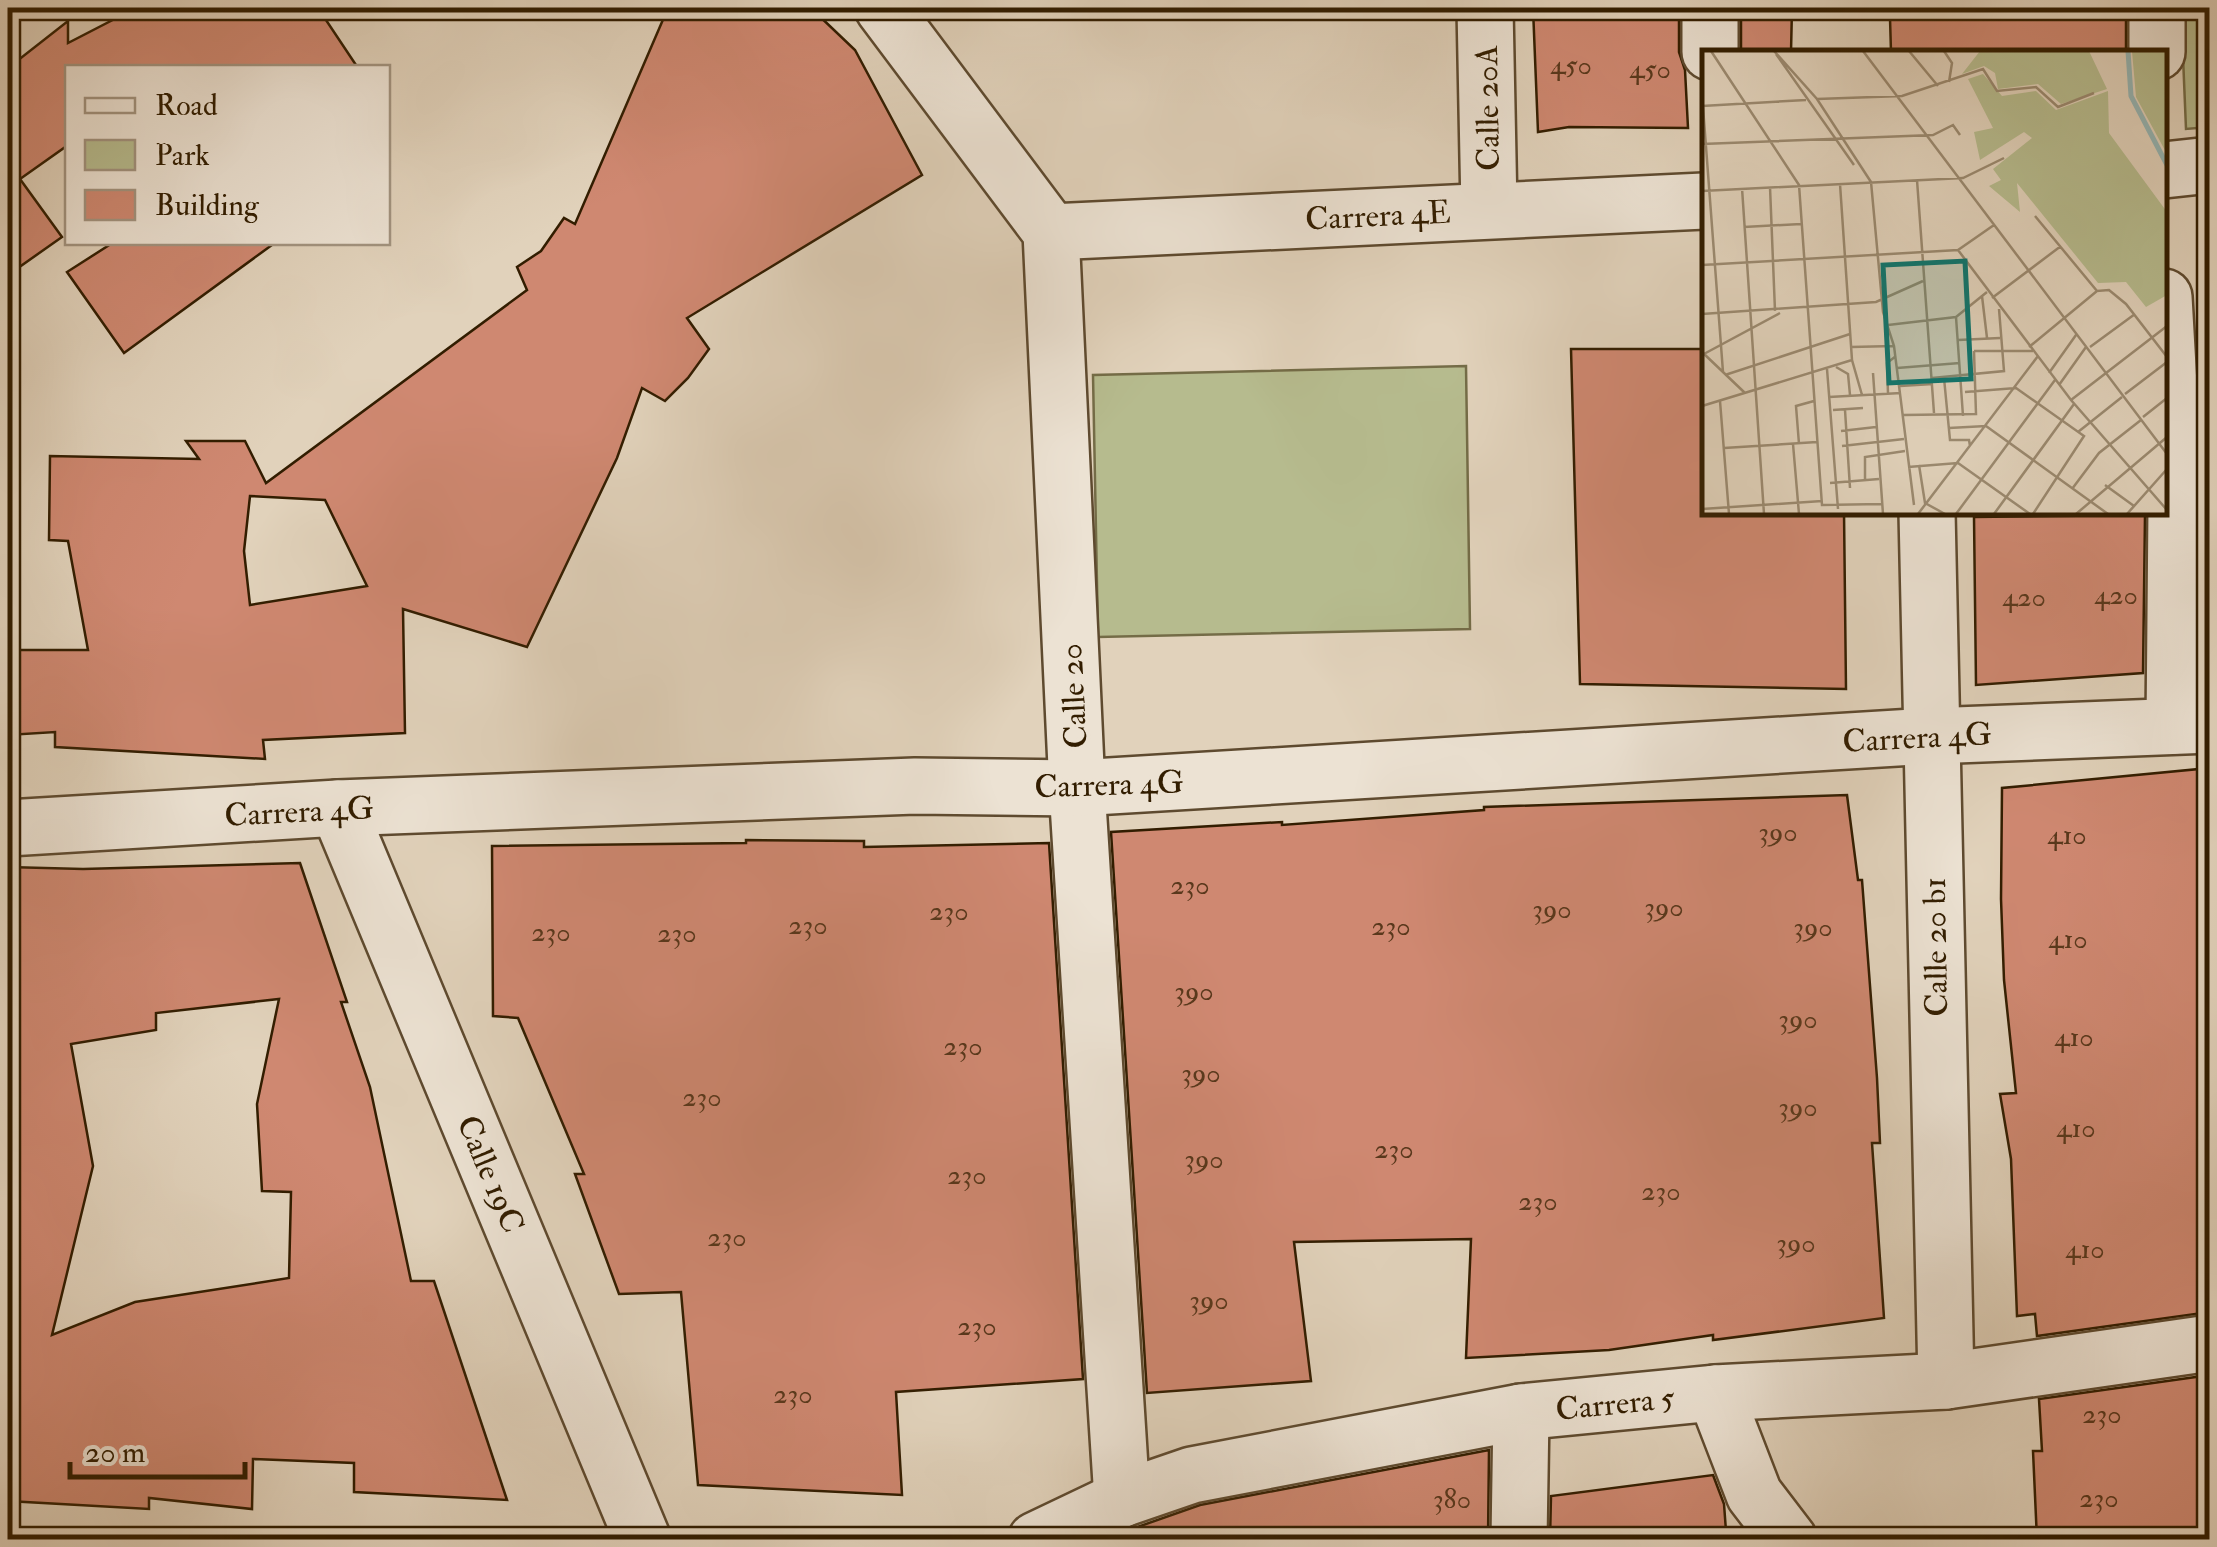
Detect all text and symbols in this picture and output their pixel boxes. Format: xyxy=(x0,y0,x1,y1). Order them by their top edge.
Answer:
street label: Calle 20A xyxy=(1467,45,1509,171)
house number: 450 xyxy=(1550,48,1592,83)
inset map xyxy=(1702,50,2167,515)
house number: 450 xyxy=(1629,52,1671,87)
legend xyxy=(65,65,390,245)
text: Road xyxy=(155,87,218,124)
text: Park xyxy=(155,137,210,174)
text: Building xyxy=(155,187,260,224)
street label: Carrera 4E xyxy=(1304,192,1452,240)
house number: 420 xyxy=(2094,578,2138,613)
house number: 420 xyxy=(2002,580,2046,615)
street label: Calle 20 xyxy=(1051,642,1097,750)
street label: Carrera 4G xyxy=(1841,714,1993,762)
street label: Carrera 4G xyxy=(1034,762,1184,808)
street label: Carrera 4G xyxy=(223,788,375,836)
house number: 390 xyxy=(1758,815,1798,850)
house number: 410 xyxy=(2047,818,2087,853)
house number: 230 xyxy=(1170,868,1210,903)
street label: Calle 20 b1 xyxy=(1915,877,1957,1017)
house number: 390 xyxy=(1644,890,1684,925)
house number: 390 xyxy=(1532,892,1572,927)
house number: 230 xyxy=(929,894,969,929)
house number: 230 xyxy=(788,908,828,943)
house number: 230 xyxy=(1371,909,1411,944)
house number: 390 xyxy=(1793,910,1833,945)
house number: 230 xyxy=(531,915,571,950)
house number: 230 xyxy=(657,916,697,951)
house number: 410 xyxy=(2048,922,2088,957)
house number: 390 xyxy=(1174,974,1214,1009)
house number: 390 xyxy=(1778,1002,1818,1037)
house number: 410 xyxy=(2054,1020,2094,1055)
house number: 230 xyxy=(943,1029,983,1064)
house number: 390 xyxy=(1181,1056,1221,1091)
house number: 230 xyxy=(682,1080,722,1115)
house number: 390 xyxy=(1778,1090,1818,1125)
street label: Calle 19C xyxy=(447,1110,533,1239)
house number: 410 xyxy=(2056,1111,2096,1146)
house number: 230 xyxy=(1374,1132,1414,1167)
house number: 390 xyxy=(1184,1142,1224,1177)
house number: 230 xyxy=(947,1158,987,1193)
house number: 230 xyxy=(1641,1174,1681,1209)
house number: 230 xyxy=(1518,1184,1558,1219)
house number: 230 xyxy=(707,1220,747,1255)
house number: 390 xyxy=(1776,1226,1816,1261)
house number: 410 xyxy=(2065,1232,2105,1267)
house number: 390 xyxy=(1189,1283,1229,1318)
house number: 230 xyxy=(957,1309,997,1344)
house number: 230 xyxy=(773,1377,813,1412)
street label: Carrera 5 xyxy=(1554,1378,1677,1430)
house number: 230 xyxy=(2082,1397,2122,1432)
scale bar xyxy=(70,1417,245,1479)
text: 20 m xyxy=(85,1434,145,1471)
house number: 230 xyxy=(2079,1481,2119,1516)
house number: 380 xyxy=(1433,1482,1471,1517)

